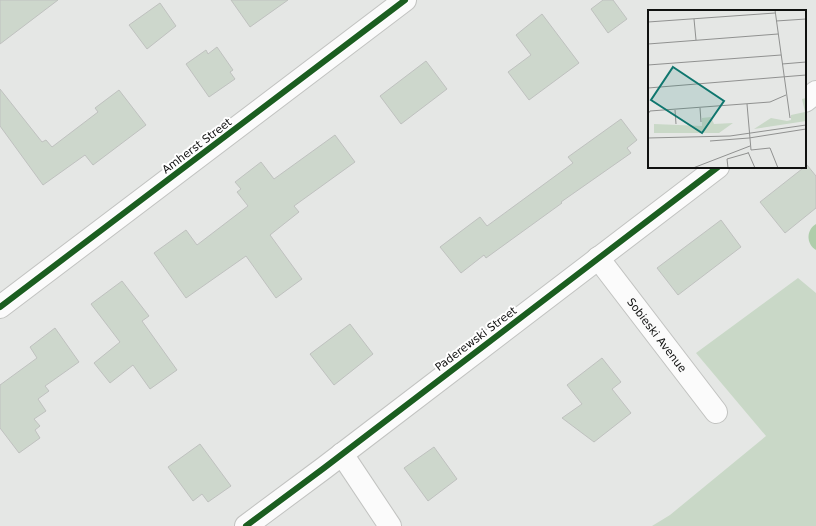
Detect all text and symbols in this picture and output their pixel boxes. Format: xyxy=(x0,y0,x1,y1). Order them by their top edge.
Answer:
inset map xyxy=(648,10,806,168)
street label: Amherst Street xyxy=(160,115,235,176)
street label: Sobieski Avenue xyxy=(624,295,690,375)
street label: Paderewski Street xyxy=(433,304,520,374)

